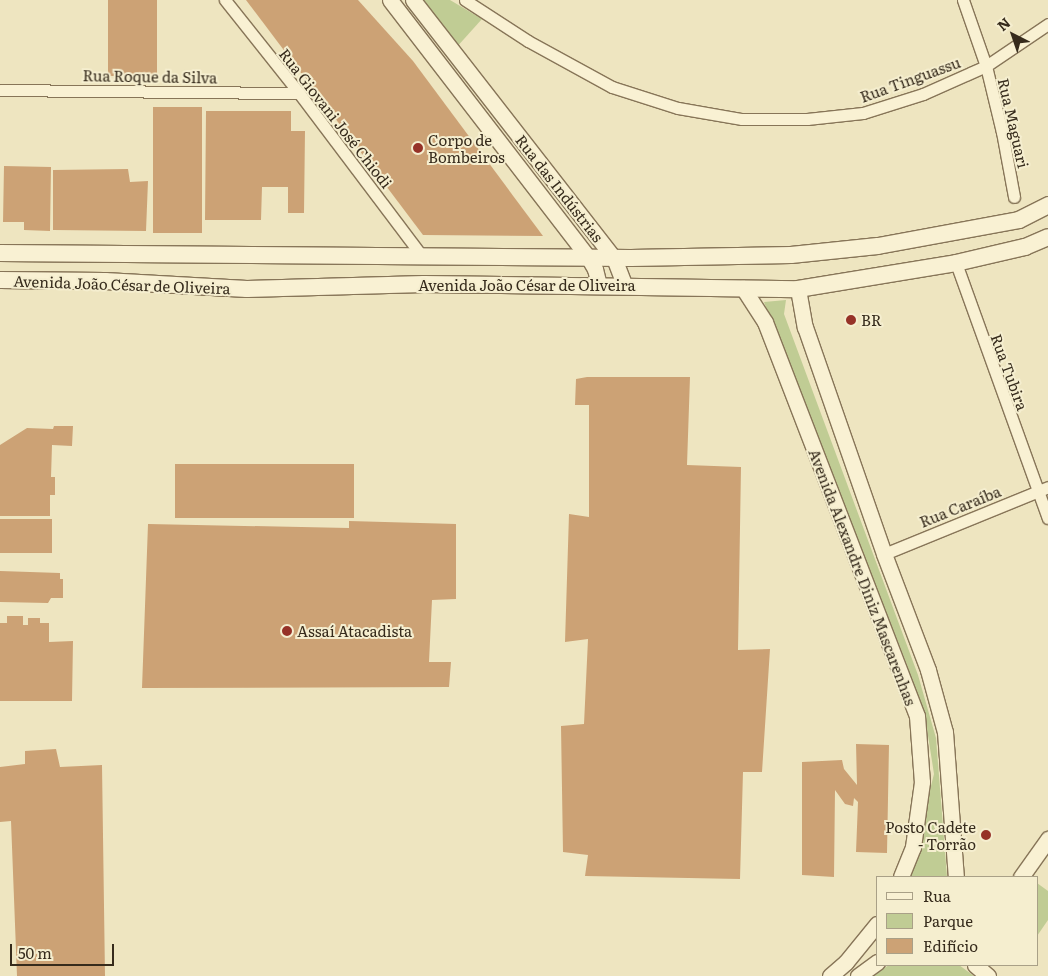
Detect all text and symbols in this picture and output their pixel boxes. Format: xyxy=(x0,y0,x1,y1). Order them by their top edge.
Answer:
north arrow xyxy=(988,10,1038,60)
text: N xyxy=(992,12,1014,35)
street label: Rua Giovani José Chiodi xyxy=(276,45,396,191)
street label: Rua Tinguassu xyxy=(857,53,963,105)
street label: Rua Roque da Silva xyxy=(83,66,217,86)
street label: Rua Maguari xyxy=(995,76,1033,170)
place label: Corpo de Bombeiros xyxy=(428,130,505,165)
street label: Rua das Indústrias xyxy=(512,131,608,245)
marker: Corpo de Bombeiros xyxy=(412,142,424,154)
street label: Avenida João César de Oliveira xyxy=(13,271,231,297)
street label: Avenida João César de Oliveira xyxy=(418,276,636,294)
place label: BR xyxy=(861,311,882,329)
marker: BR xyxy=(845,314,857,326)
street label: Rua Tubira xyxy=(988,331,1032,413)
street label: Avenida Alexandre Diniz Mascarenhas xyxy=(806,446,920,708)
street label: Rua Caraíba xyxy=(917,482,1003,530)
place label: Assaí Atacadista xyxy=(297,622,412,640)
marker: Assaí Atacadista xyxy=(281,625,293,637)
place label: Posto Cadete - Torrão xyxy=(885,817,976,852)
marker: Posto Cadete - Torrão xyxy=(980,829,992,841)
legend xyxy=(876,876,1038,966)
text: Rua xyxy=(923,884,951,907)
text: Parque xyxy=(923,909,973,932)
scale bar xyxy=(12,934,116,966)
text: Edifício xyxy=(923,934,978,957)
text: 50 m xyxy=(18,941,52,964)

